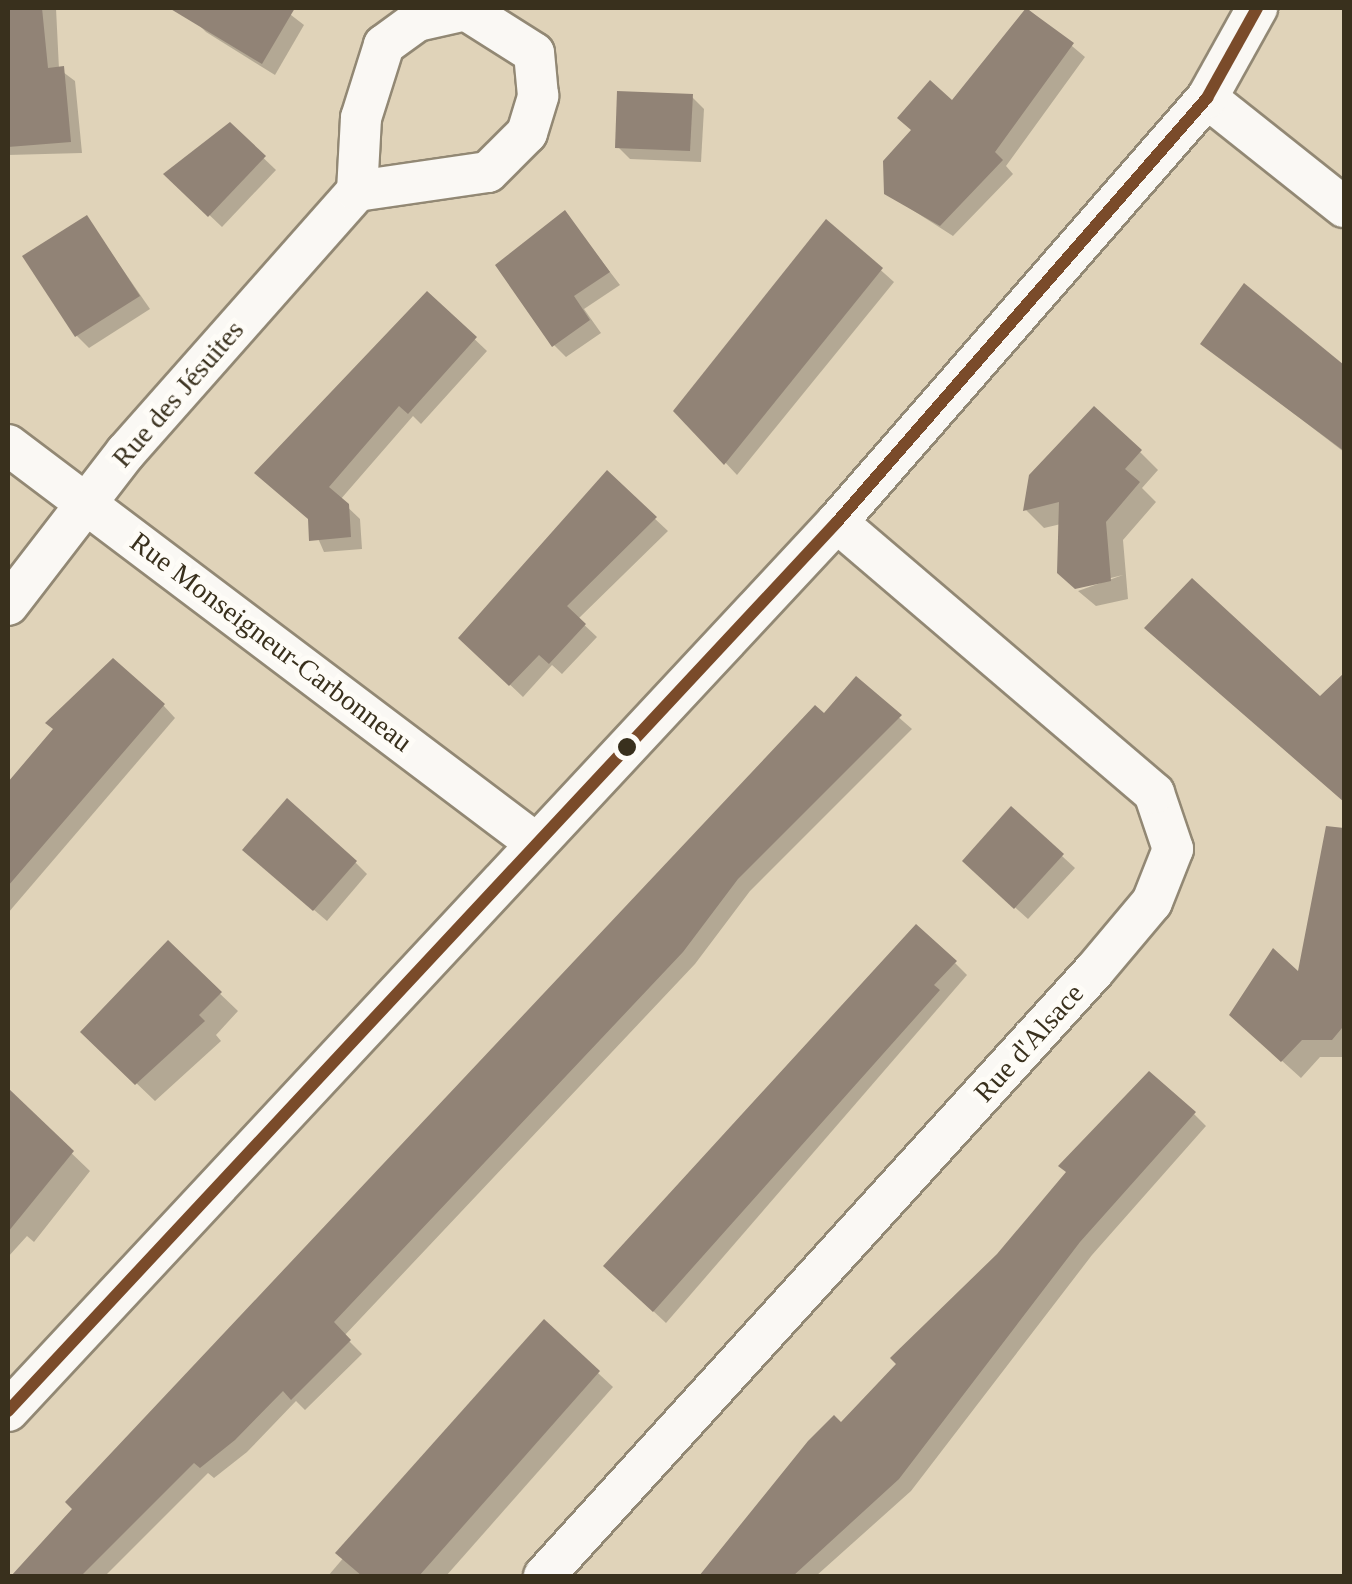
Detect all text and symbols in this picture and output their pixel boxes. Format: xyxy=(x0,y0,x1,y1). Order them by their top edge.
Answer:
street label: Rue des Jésuites xyxy=(105,314,251,474)
street label: Rue Monseigneur-Carbonneau xyxy=(124,525,418,759)
unlabelled marker xyxy=(617,737,637,757)
street label: Rue d'Alsace xyxy=(967,977,1091,1109)

